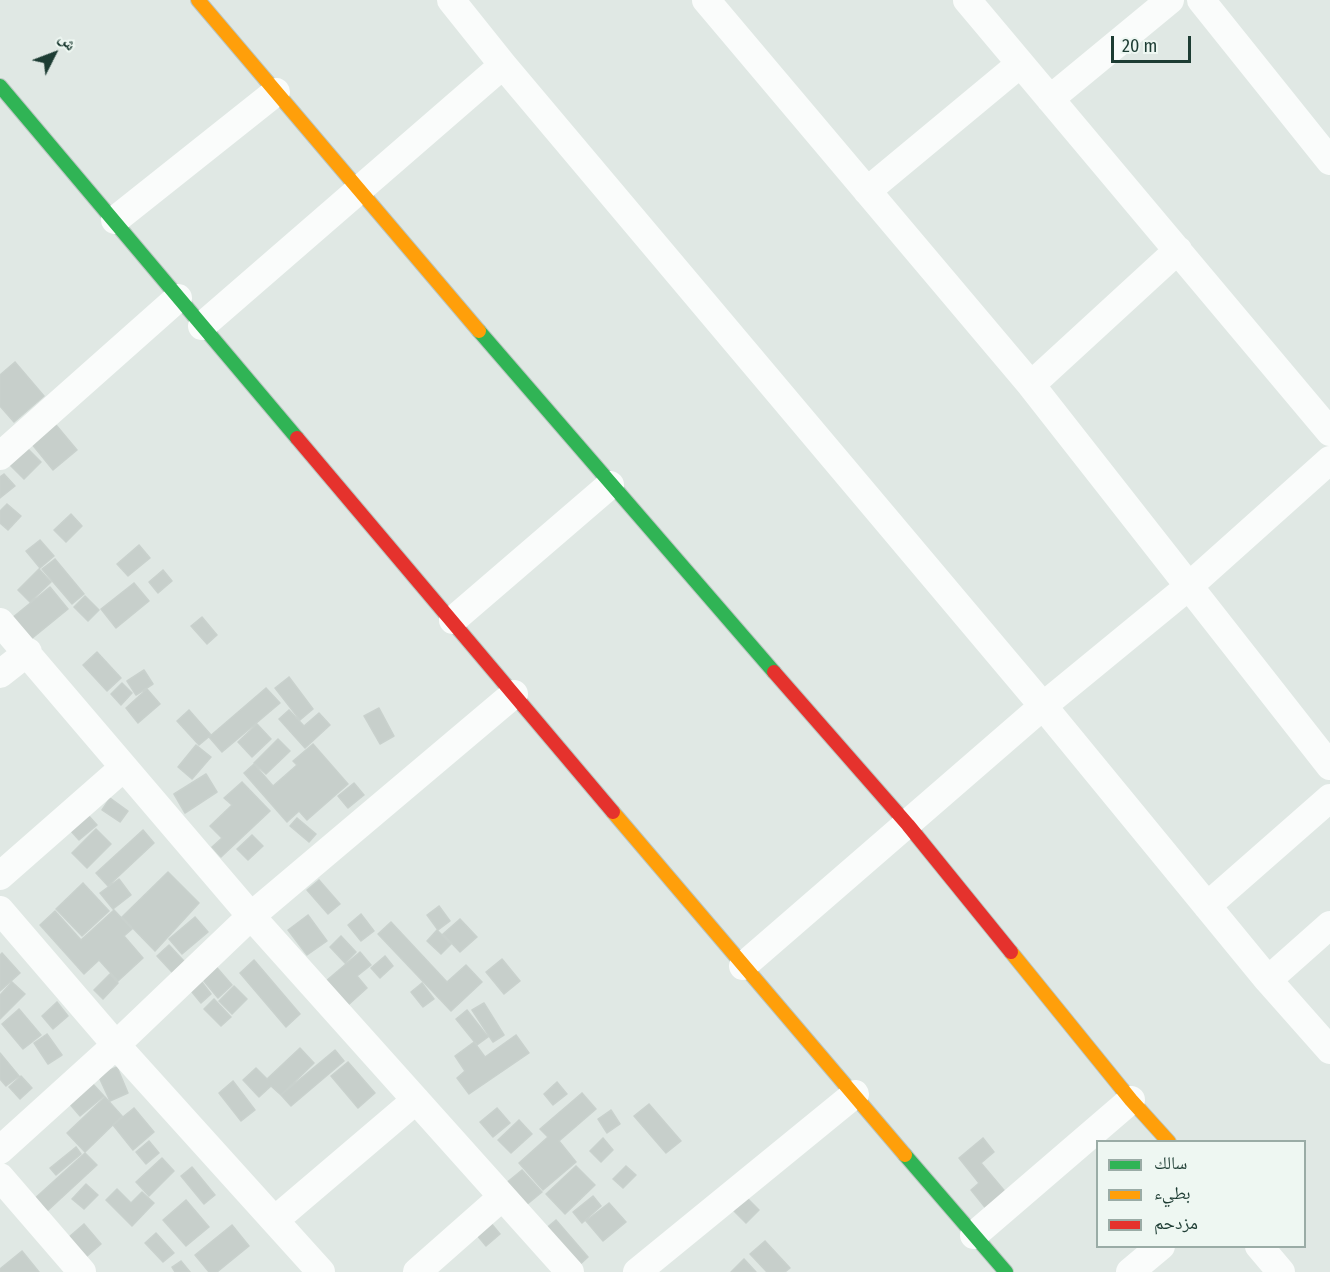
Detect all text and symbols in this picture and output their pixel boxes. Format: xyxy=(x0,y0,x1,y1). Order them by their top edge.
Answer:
north arrow xyxy=(24,24,84,84)
scale bar xyxy=(1114,24,1194,62)
text: ش xyxy=(55,29,80,54)
text: 20 m xyxy=(1122,35,1157,57)
legend xyxy=(1096,1140,1306,1248)
text: سالك xyxy=(1154,1152,1187,1174)
text: بطيء xyxy=(1154,1182,1191,1204)
text: مزدحم xyxy=(1154,1212,1198,1234)

